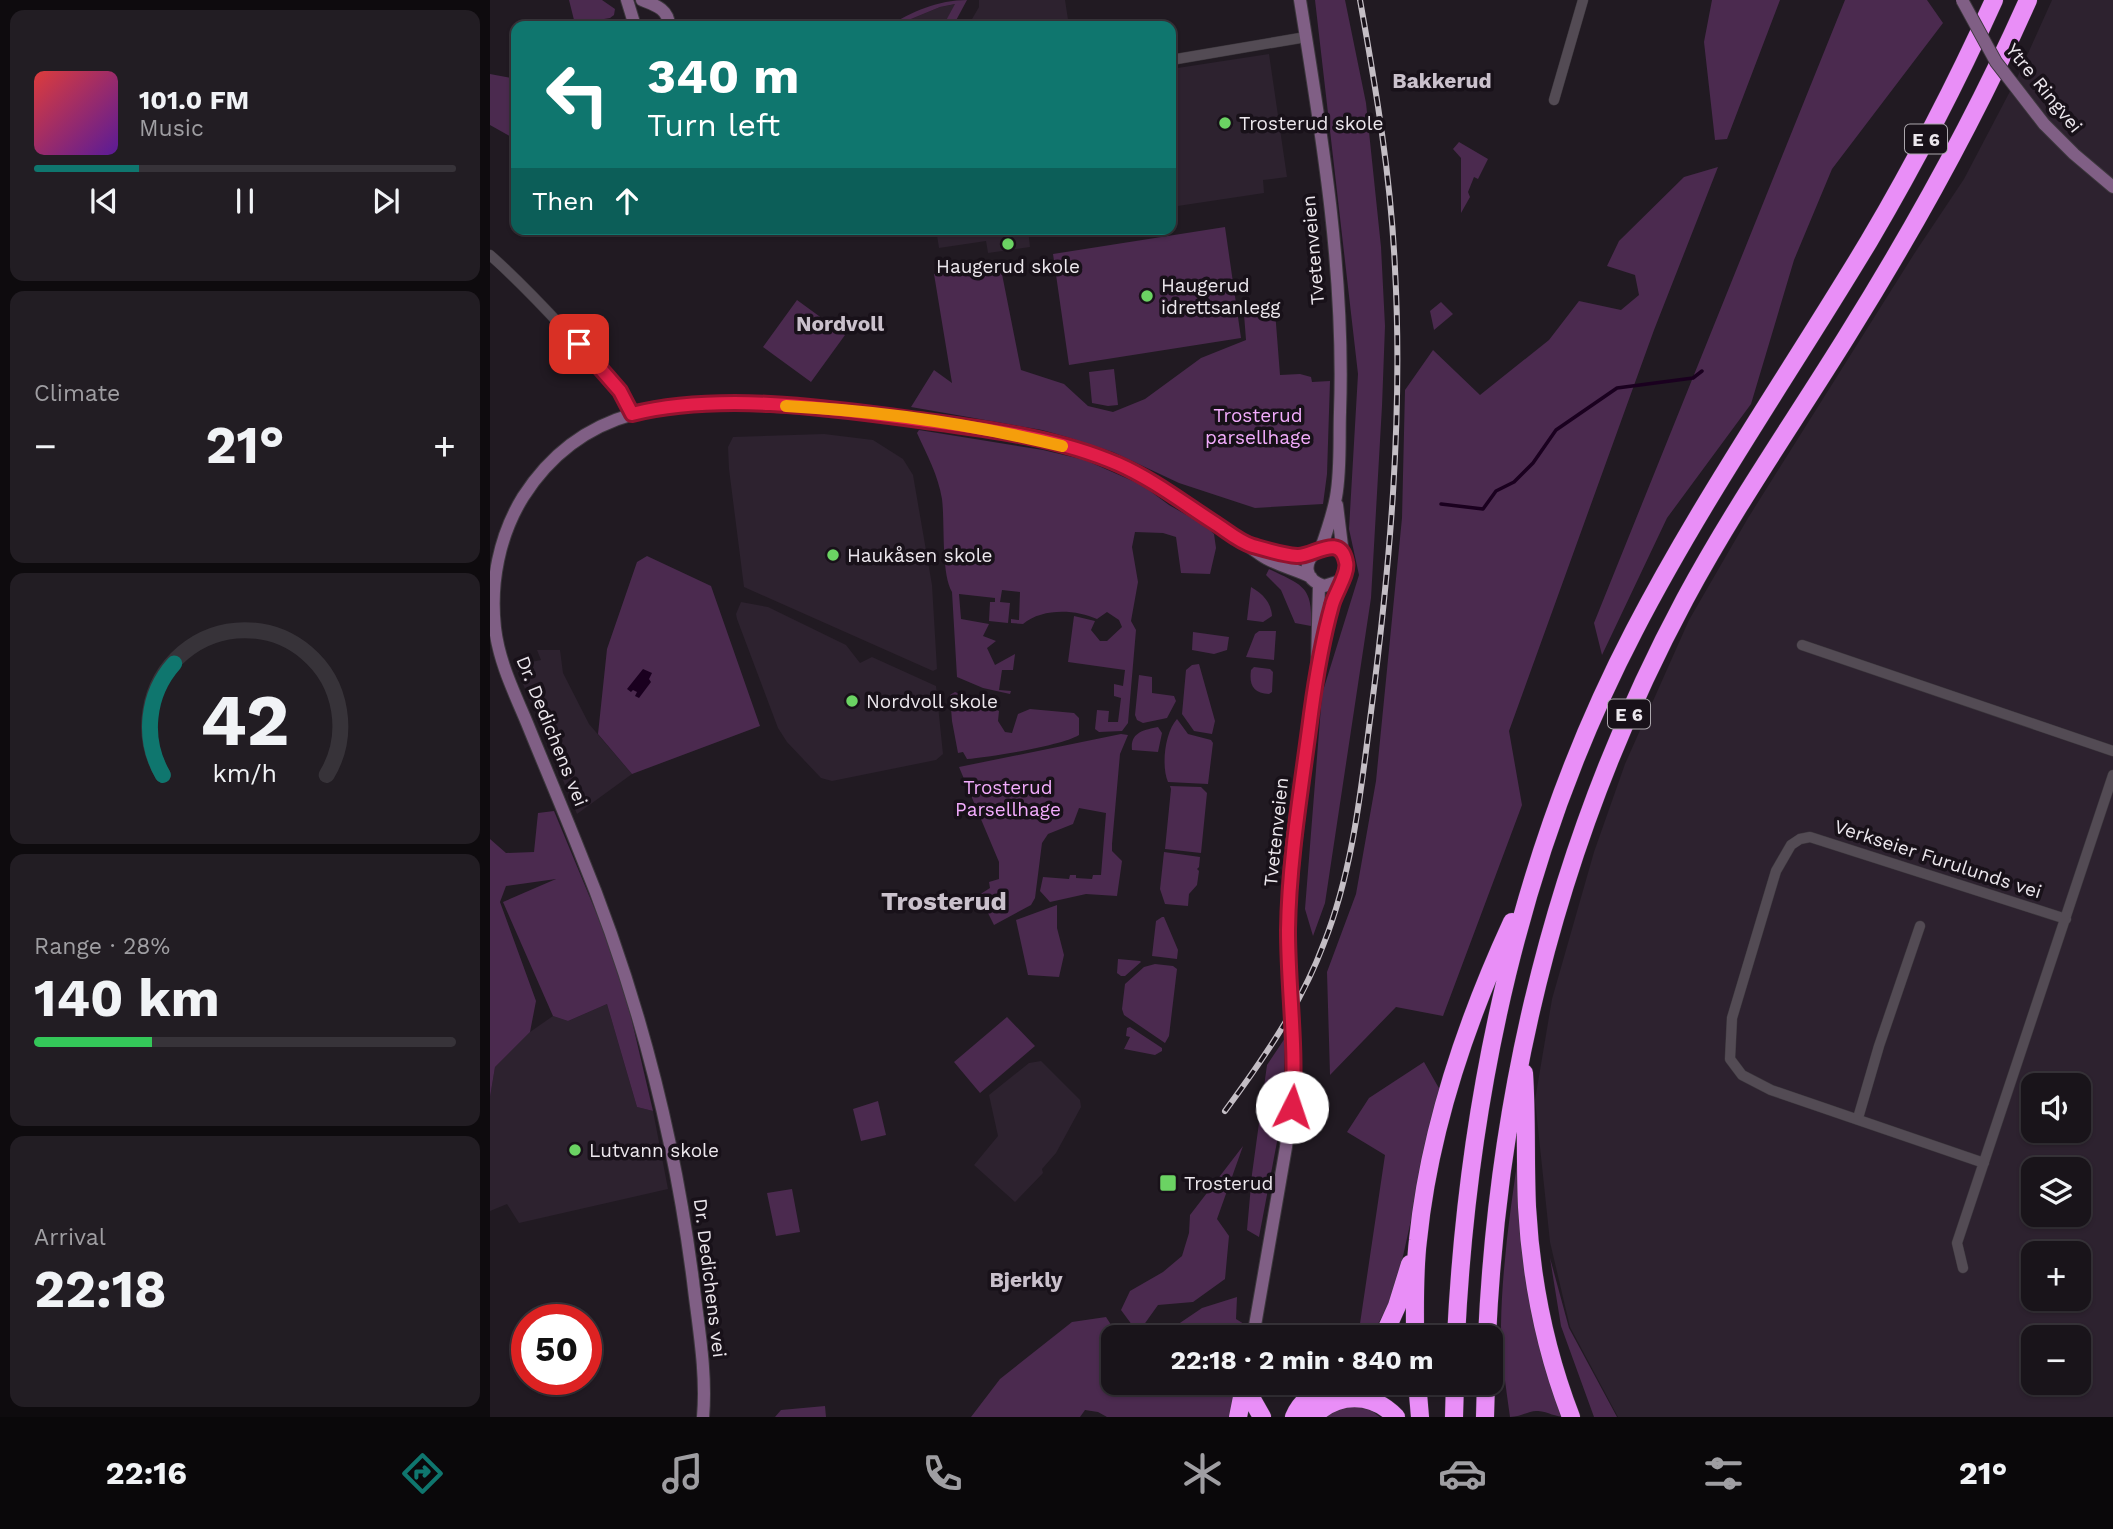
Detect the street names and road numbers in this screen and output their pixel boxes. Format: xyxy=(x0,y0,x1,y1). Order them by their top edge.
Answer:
street label: Ytre Ringvei xyxy=(2001,39,2087,137)
road number: E 6 xyxy=(1905,124,1947,154)
street label: Tvetenveien xyxy=(1297,194,1329,306)
street label: Dr. Dedichens vei xyxy=(511,652,593,810)
road number: E 6 xyxy=(1608,700,1650,728)
street label: Tvetenveien xyxy=(1259,776,1293,888)
street label: Verkseier Furulunds vei xyxy=(1831,815,2045,903)
street label: Dr. Dedichens vei xyxy=(689,1197,731,1359)

